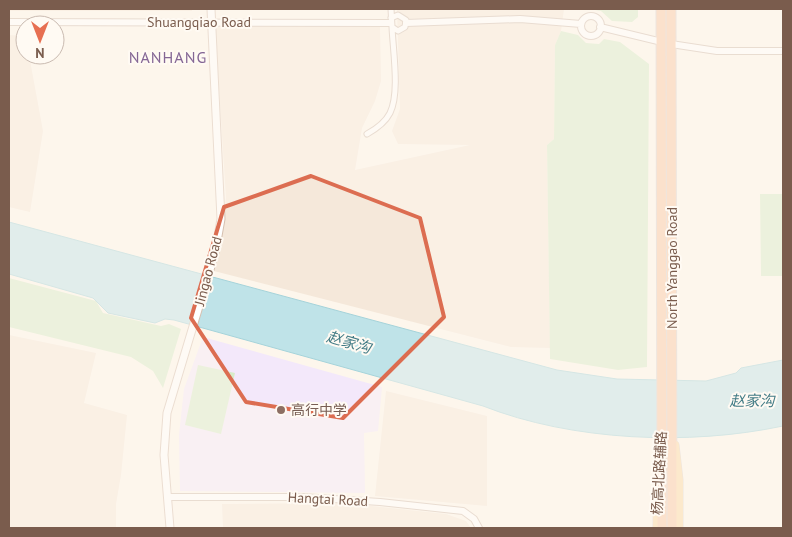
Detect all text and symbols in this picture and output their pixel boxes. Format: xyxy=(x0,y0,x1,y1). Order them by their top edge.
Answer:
street label: Shuangqiao Road xyxy=(147,13,251,31)
north arrow xyxy=(15,15,65,65)
text: N xyxy=(35,44,45,62)
district label: NANHANG xyxy=(129,47,207,67)
street label: North Yanggao Road xyxy=(663,207,681,329)
street label: Jingao Road xyxy=(190,234,226,309)
water label: 赵家沟 xyxy=(325,327,375,358)
water label: 赵家沟 xyxy=(729,391,776,410)
place label: 高行中学 xyxy=(291,401,347,419)
marker: 高行中学 xyxy=(275,404,287,416)
street label: 杨高北路辅路 xyxy=(648,431,670,515)
street label: Hangtai Road xyxy=(287,488,369,510)

